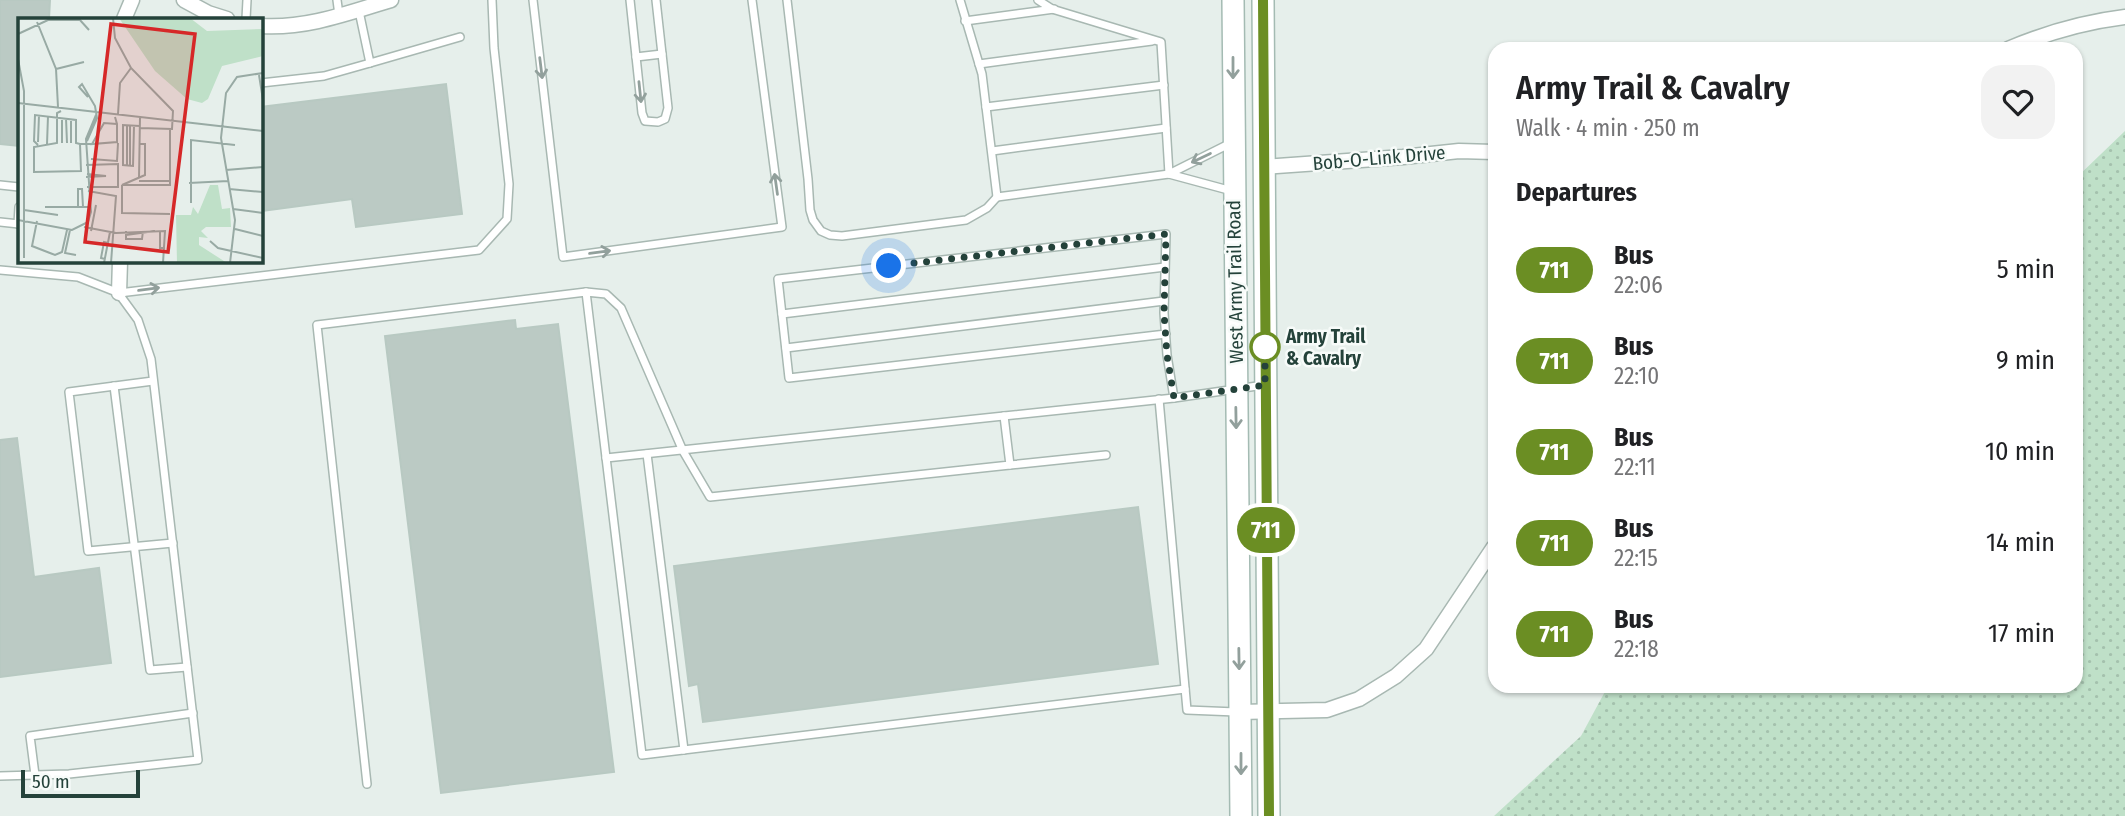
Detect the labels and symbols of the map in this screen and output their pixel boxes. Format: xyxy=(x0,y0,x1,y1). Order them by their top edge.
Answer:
inset map xyxy=(18,18,262,262)
one-way arrow xyxy=(534,56,547,79)
one-way arrow xyxy=(1226,56,1240,79)
one-way arrow xyxy=(634,80,647,103)
street label: Bob-O-Link Drive xyxy=(1312,141,1446,175)
one-way arrow xyxy=(1191,152,1212,165)
one-way arrow xyxy=(770,173,783,196)
street label: West Army Trail Road xyxy=(1222,200,1248,364)
one-way arrow xyxy=(588,245,610,258)
your location xyxy=(871,248,906,283)
one-way arrow xyxy=(137,282,160,295)
place label: Army Trail & Cavalry xyxy=(1285,325,1366,370)
marker: Army Trail & Cavalry xyxy=(1250,332,1280,362)
one-way arrow xyxy=(1229,406,1243,429)
line badge: 711 xyxy=(1226,507,1306,553)
one-way arrow xyxy=(1233,647,1246,670)
one-way arrow xyxy=(1234,752,1248,775)
scale bar xyxy=(21,767,140,799)

